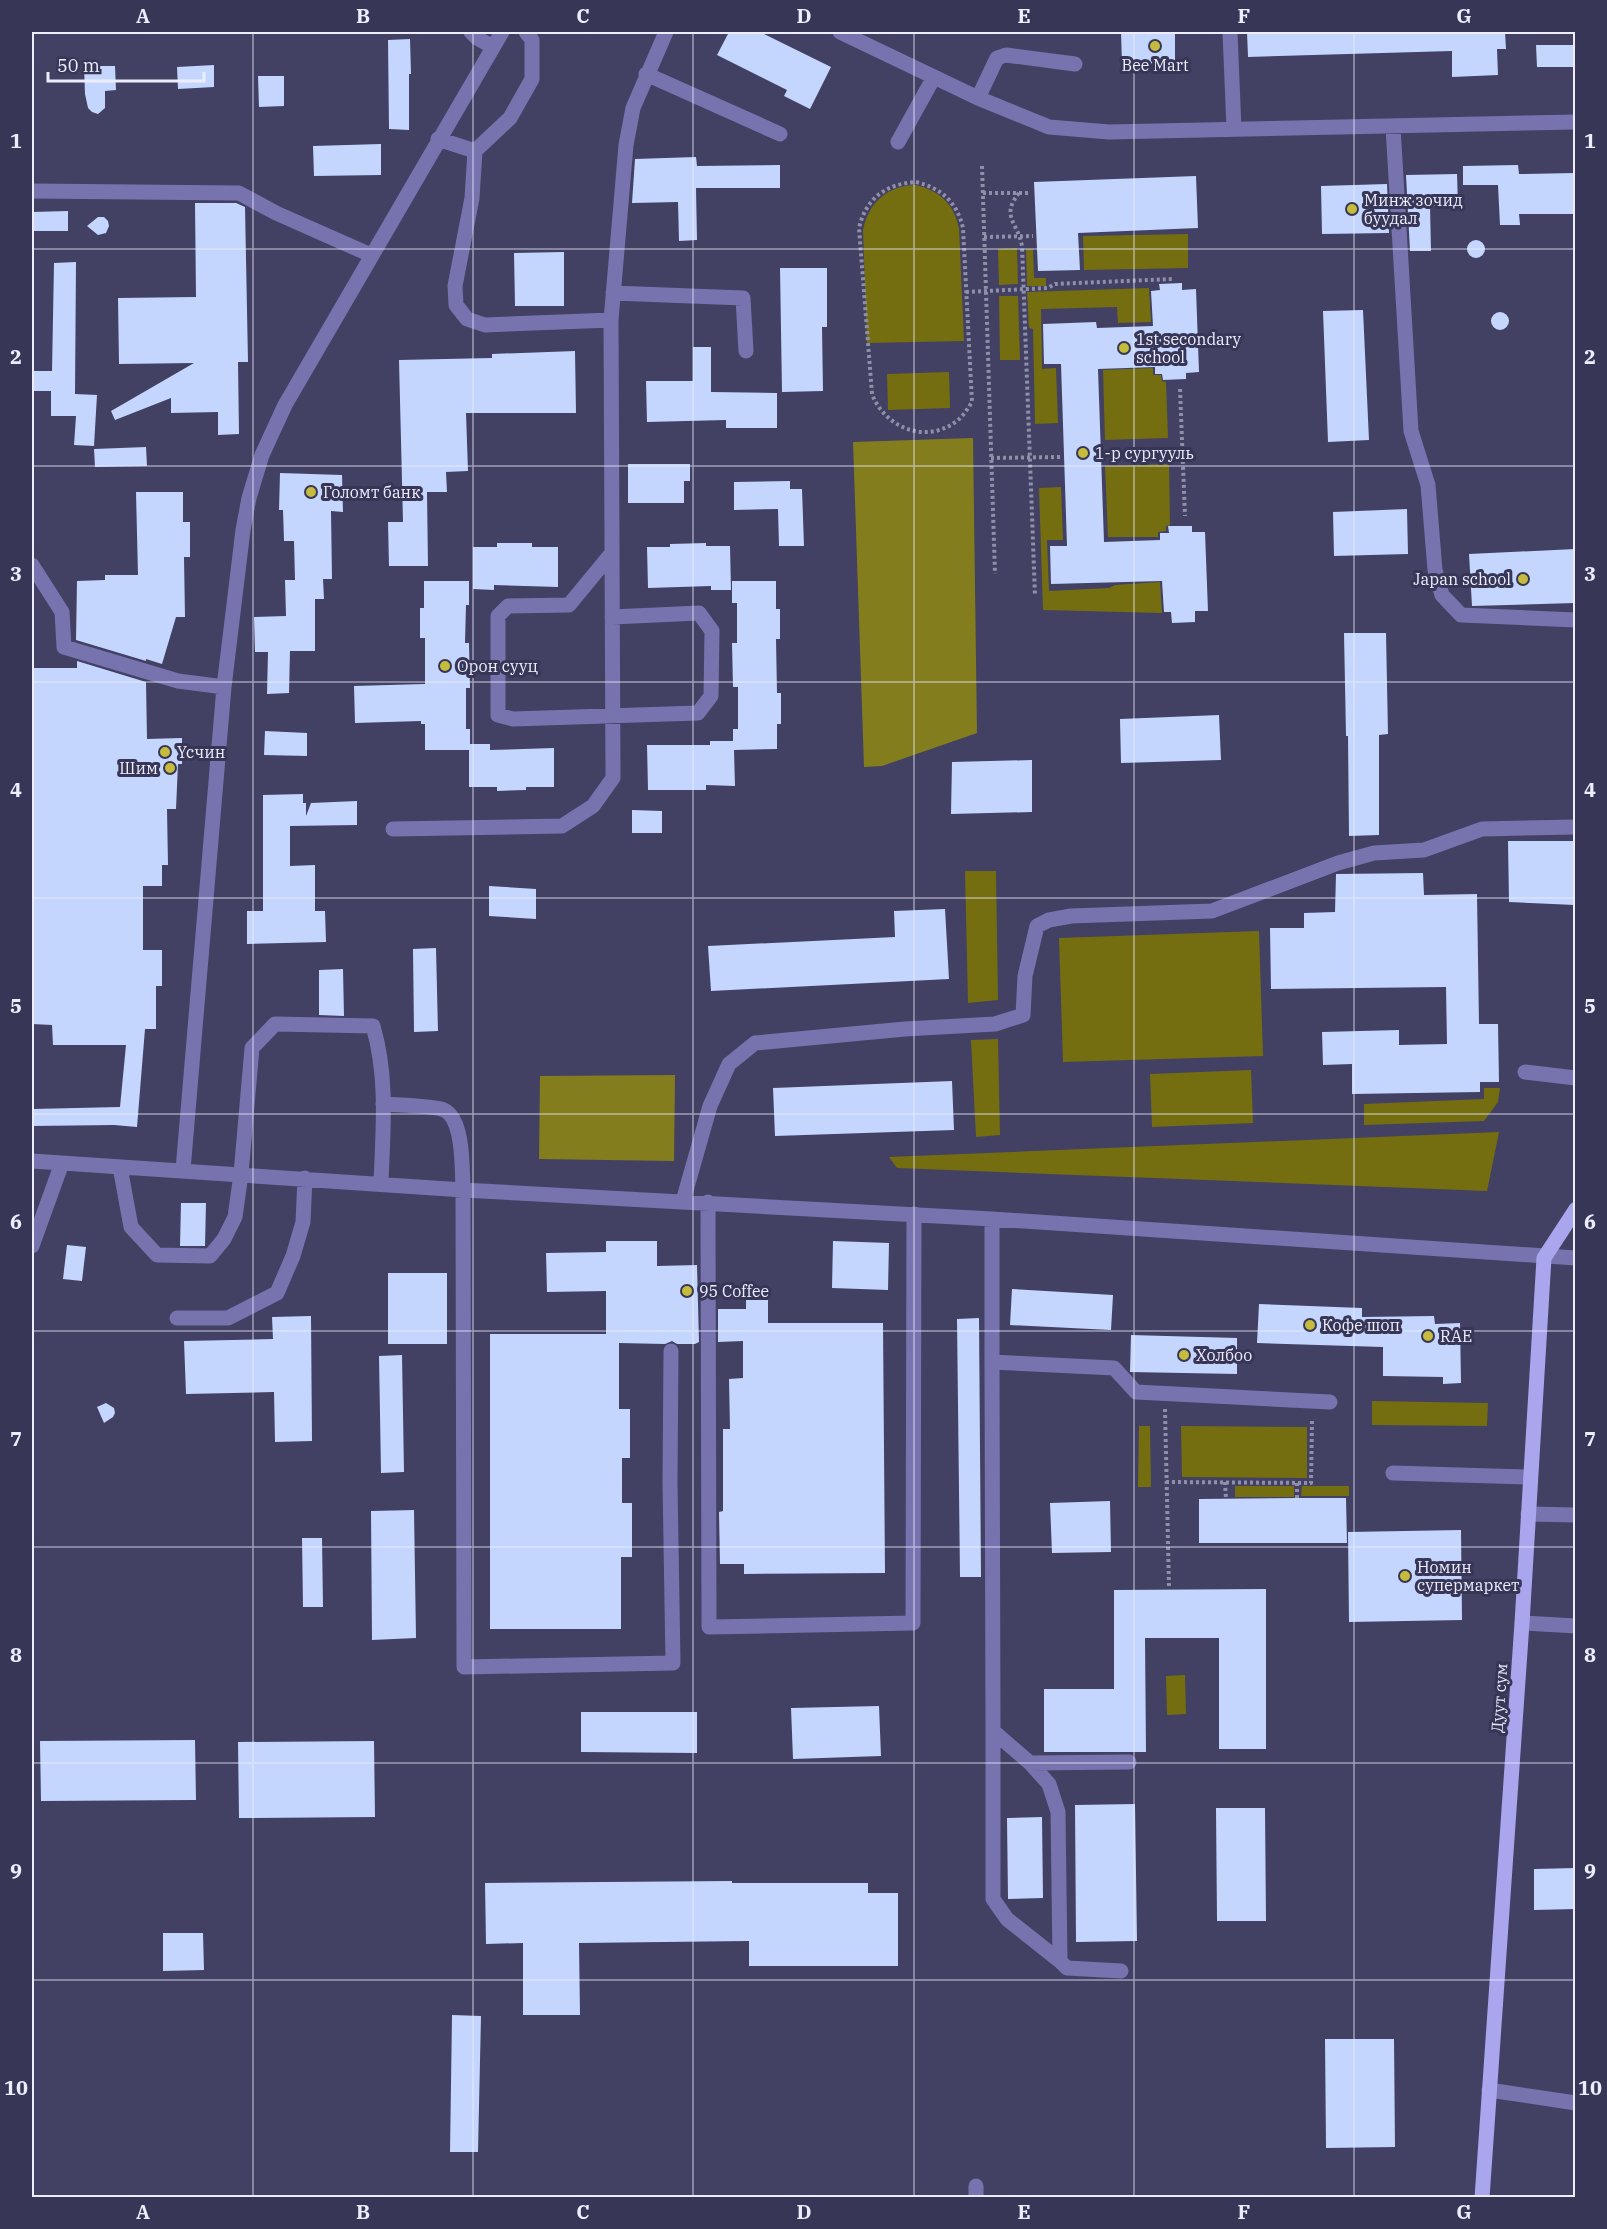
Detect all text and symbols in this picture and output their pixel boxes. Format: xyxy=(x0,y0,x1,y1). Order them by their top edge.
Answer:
text: A xyxy=(136,2,150,29)
text: B xyxy=(356,2,370,29)
text: C xyxy=(576,2,590,29)
text: D xyxy=(796,2,812,29)
text: E xyxy=(1017,2,1031,29)
text: F xyxy=(1238,2,1250,29)
text: G xyxy=(1456,2,1472,29)
marker: Bee Mart xyxy=(1148,39,1162,53)
scale bar xyxy=(48,45,204,83)
text: 50 m xyxy=(57,54,100,77)
place label: Bee Mart xyxy=(1121,55,1189,75)
text: 1 xyxy=(10,127,22,154)
text: 1 xyxy=(1584,127,1596,154)
place label: Минж зочид буудал xyxy=(1364,190,1463,228)
marker: Минж зочид буудал xyxy=(1345,202,1359,216)
place label: 1st secondary school xyxy=(1136,329,1241,367)
marker: 1st secondary school xyxy=(1117,341,1131,355)
text: 2 xyxy=(10,343,22,370)
text: 2 xyxy=(1584,343,1596,370)
place label: 1-р сургууль xyxy=(1095,443,1194,463)
marker: 1-р сургууль xyxy=(1076,446,1090,460)
place label: Голомт банк xyxy=(323,482,421,502)
marker: Голомт банк xyxy=(304,485,318,499)
text: 3 xyxy=(10,560,22,587)
text: 3 xyxy=(1584,560,1596,587)
place label: Japan school xyxy=(1413,569,1511,589)
marker: Japan school xyxy=(1516,572,1530,586)
place label: Орон сууц xyxy=(457,656,538,676)
marker: Орон сууц xyxy=(438,659,452,673)
place label: Үсчин xyxy=(177,742,225,762)
marker: Үсчин xyxy=(158,745,172,759)
place label: Шим xyxy=(119,758,158,778)
marker: Шим xyxy=(163,761,177,775)
text: 4 xyxy=(10,776,22,803)
text: 4 xyxy=(1584,776,1596,803)
text: 5 xyxy=(10,992,22,1019)
text: 5 xyxy=(1584,992,1596,1019)
text: 6 xyxy=(10,1208,22,1235)
text: 6 xyxy=(1584,1208,1596,1235)
place label: 95 Coffee xyxy=(699,1281,769,1301)
marker: 95 Coffee xyxy=(680,1284,694,1298)
place label: Кофе шоп xyxy=(1322,1315,1400,1335)
marker: Кофе шоп xyxy=(1303,1318,1317,1332)
place label: RAE xyxy=(1440,1326,1472,1346)
marker: RAE xyxy=(1421,1329,1435,1343)
place label: Холбоо xyxy=(1196,1345,1252,1365)
marker: Холбоо xyxy=(1177,1348,1191,1362)
text: 7 xyxy=(10,1425,22,1452)
text: 7 xyxy=(1584,1425,1596,1452)
place label: Номин супермаркет xyxy=(1417,1557,1519,1595)
marker: Номин супермаркет xyxy=(1398,1569,1412,1583)
text: 8 xyxy=(10,1641,22,1668)
text: 8 xyxy=(1584,1641,1596,1668)
street label: Дуут сум xyxy=(1487,1663,1511,1733)
text: 9 xyxy=(10,1857,22,1884)
text: 9 xyxy=(1584,1857,1596,1884)
text: 10 xyxy=(4,2074,28,2101)
text: 10 xyxy=(1578,2074,1602,2101)
text: A xyxy=(136,2198,150,2225)
text: B xyxy=(356,2198,370,2225)
text: C xyxy=(576,2198,590,2225)
text: D xyxy=(796,2198,812,2225)
text: E xyxy=(1017,2198,1031,2225)
text: F xyxy=(1238,2198,1250,2225)
text: G xyxy=(1456,2198,1472,2225)

